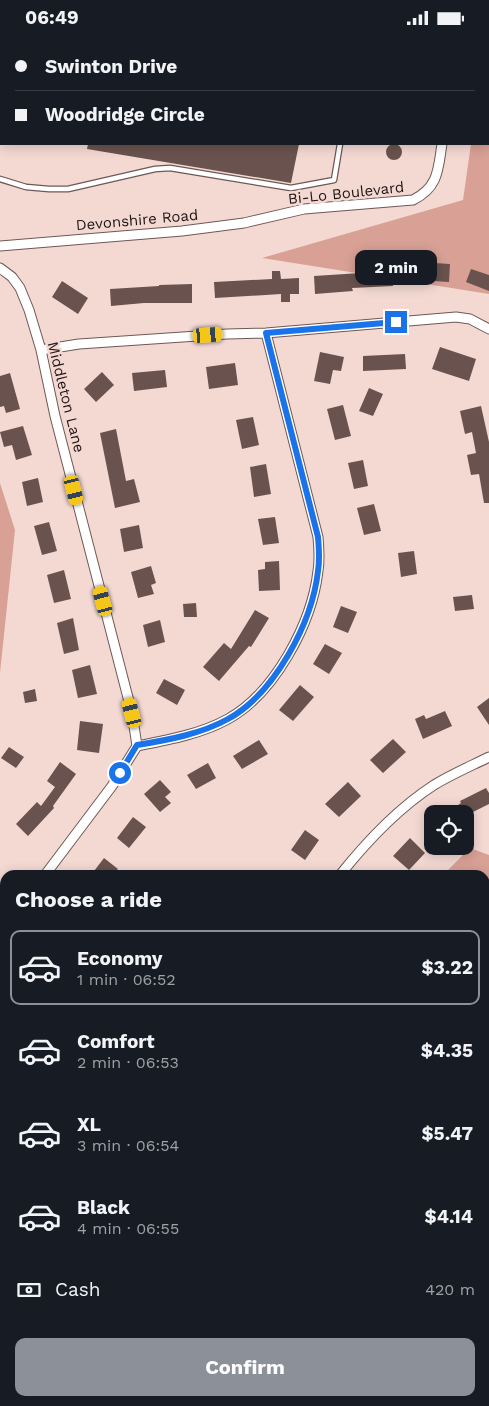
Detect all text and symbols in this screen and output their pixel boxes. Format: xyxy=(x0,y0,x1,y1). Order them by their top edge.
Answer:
text: 06:49 xyxy=(25,6,79,29)
text: Swinton Drive xyxy=(45,55,177,78)
text: Woodridge Circle xyxy=(45,103,205,126)
street label: Bi-Lo Boulevard xyxy=(287,178,405,208)
street label: Devonshire Road xyxy=(75,206,199,234)
callout: 2 min xyxy=(355,249,437,285)
text: 2 min xyxy=(374,258,418,277)
route end xyxy=(385,311,407,333)
car xyxy=(192,326,223,344)
street label: Middleton Lane xyxy=(44,340,88,454)
car xyxy=(63,474,84,506)
car xyxy=(91,585,114,617)
car xyxy=(121,697,142,729)
route start xyxy=(109,762,131,784)
map controls xyxy=(424,805,474,855)
button: locate xyxy=(424,805,474,855)
text: Choose a ride xyxy=(15,887,162,912)
icon: car xyxy=(17,945,62,990)
text: Economy xyxy=(77,947,162,970)
text: $3.22 xyxy=(421,956,473,979)
text: 1 min · 06:52 xyxy=(77,970,176,989)
icon: car xyxy=(17,1028,62,1073)
text: Comfort xyxy=(77,1030,155,1053)
text: $4.35 xyxy=(421,1039,473,1062)
text: 2 min · 06:53 xyxy=(77,1053,179,1072)
icon: car xyxy=(17,1111,62,1156)
text: XL xyxy=(77,1113,101,1136)
text: $5.47 xyxy=(421,1122,473,1145)
text: 3 min · 06:54 xyxy=(77,1136,179,1155)
icon: car xyxy=(17,1194,62,1239)
text: Black xyxy=(77,1196,130,1219)
text: $4.14 xyxy=(425,1205,473,1228)
text: 4 min · 06:55 xyxy=(77,1219,179,1238)
icon: cash xyxy=(15,1276,43,1304)
text: Cash xyxy=(55,1278,101,1301)
text: 420 m xyxy=(425,1280,475,1299)
button: Confirm xyxy=(15,1338,475,1396)

